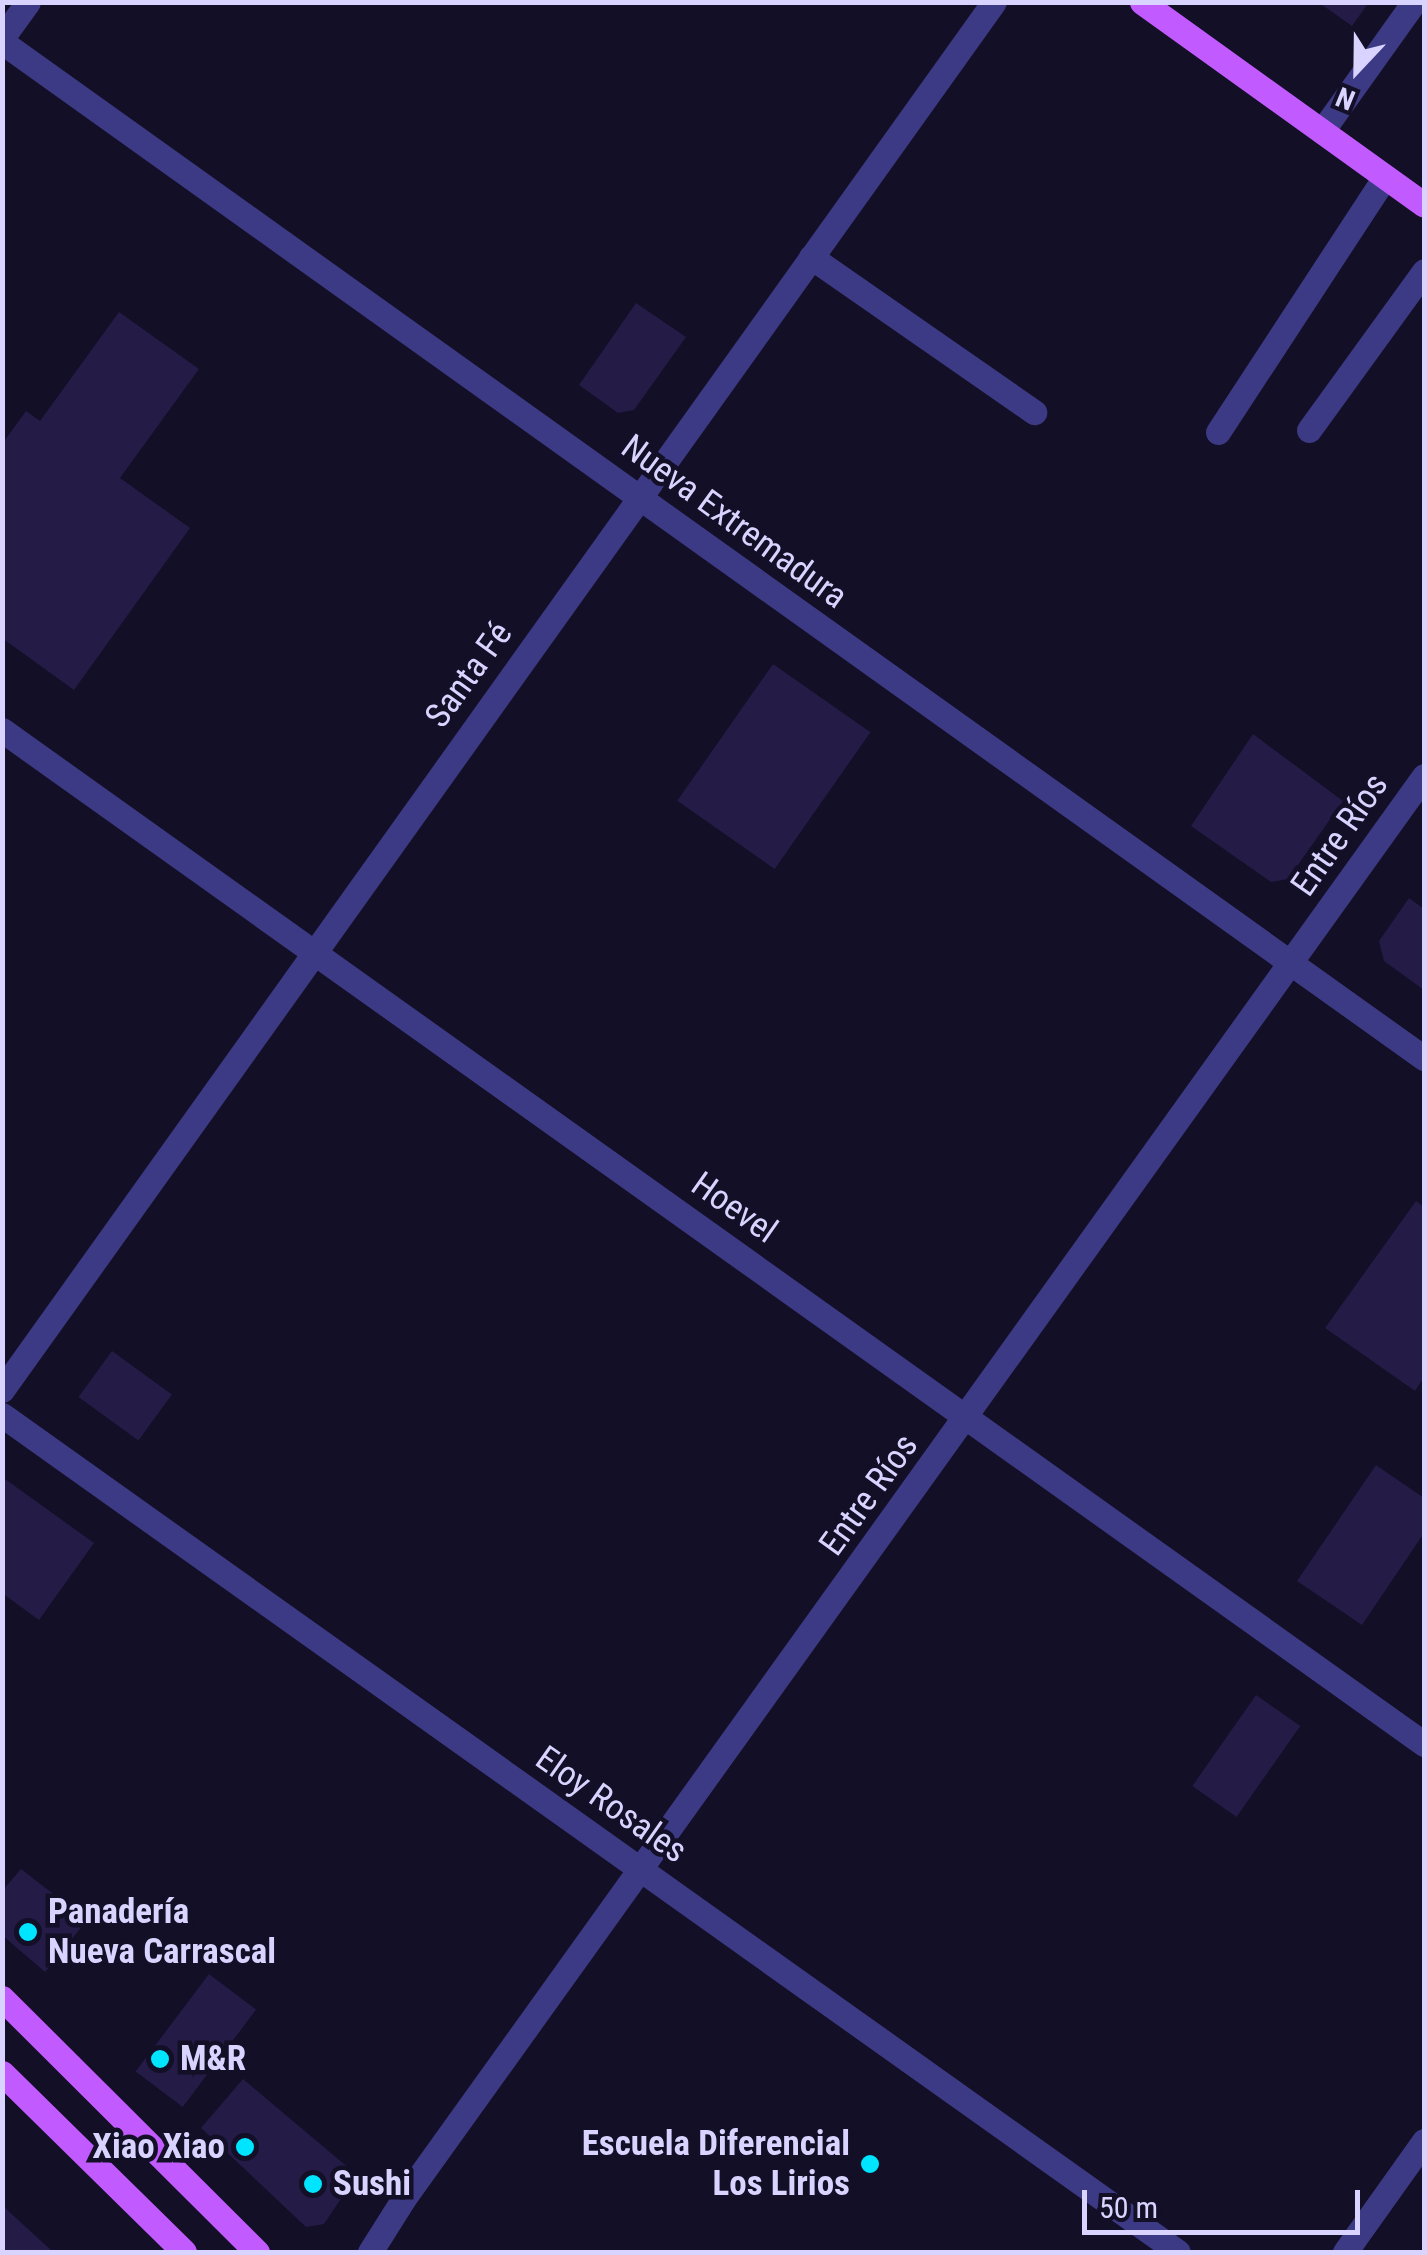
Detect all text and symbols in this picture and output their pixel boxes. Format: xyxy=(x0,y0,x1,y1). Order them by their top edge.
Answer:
north arrow xyxy=(1307,20,1407,120)
text: N xyxy=(1331,80,1360,117)
street label: Nueva Extremadura xyxy=(613,426,855,618)
street label: Santa Fé xyxy=(417,614,521,736)
street label: Entre Ríos xyxy=(1283,766,1397,904)
street label: Hoevel xyxy=(683,1164,785,1252)
street label: Entre Ríos xyxy=(811,1426,927,1564)
street label: Eloy Rosales xyxy=(527,1738,695,1872)
place label: Panadería Nueva Carrascal xyxy=(48,1891,276,1973)
marker: Panadería Nueva Carrascal xyxy=(17,1921,39,1943)
place label: M&R xyxy=(180,2038,246,2080)
marker: M&R xyxy=(149,2048,171,2070)
place label: Escuela Diferencial Los Lirios xyxy=(582,2123,850,2205)
place label: Xiao Xiao xyxy=(92,2126,225,2168)
marker: Xiao Xiao xyxy=(234,2136,256,2158)
marker: Escuela Diferencial Los Lirios xyxy=(859,2153,881,2175)
place label: Sushi xyxy=(333,2163,411,2205)
scale bar xyxy=(1087,2170,1364,2232)
marker: Sushi xyxy=(302,2173,324,2195)
text: 50 m xyxy=(1099,2190,1158,2225)

